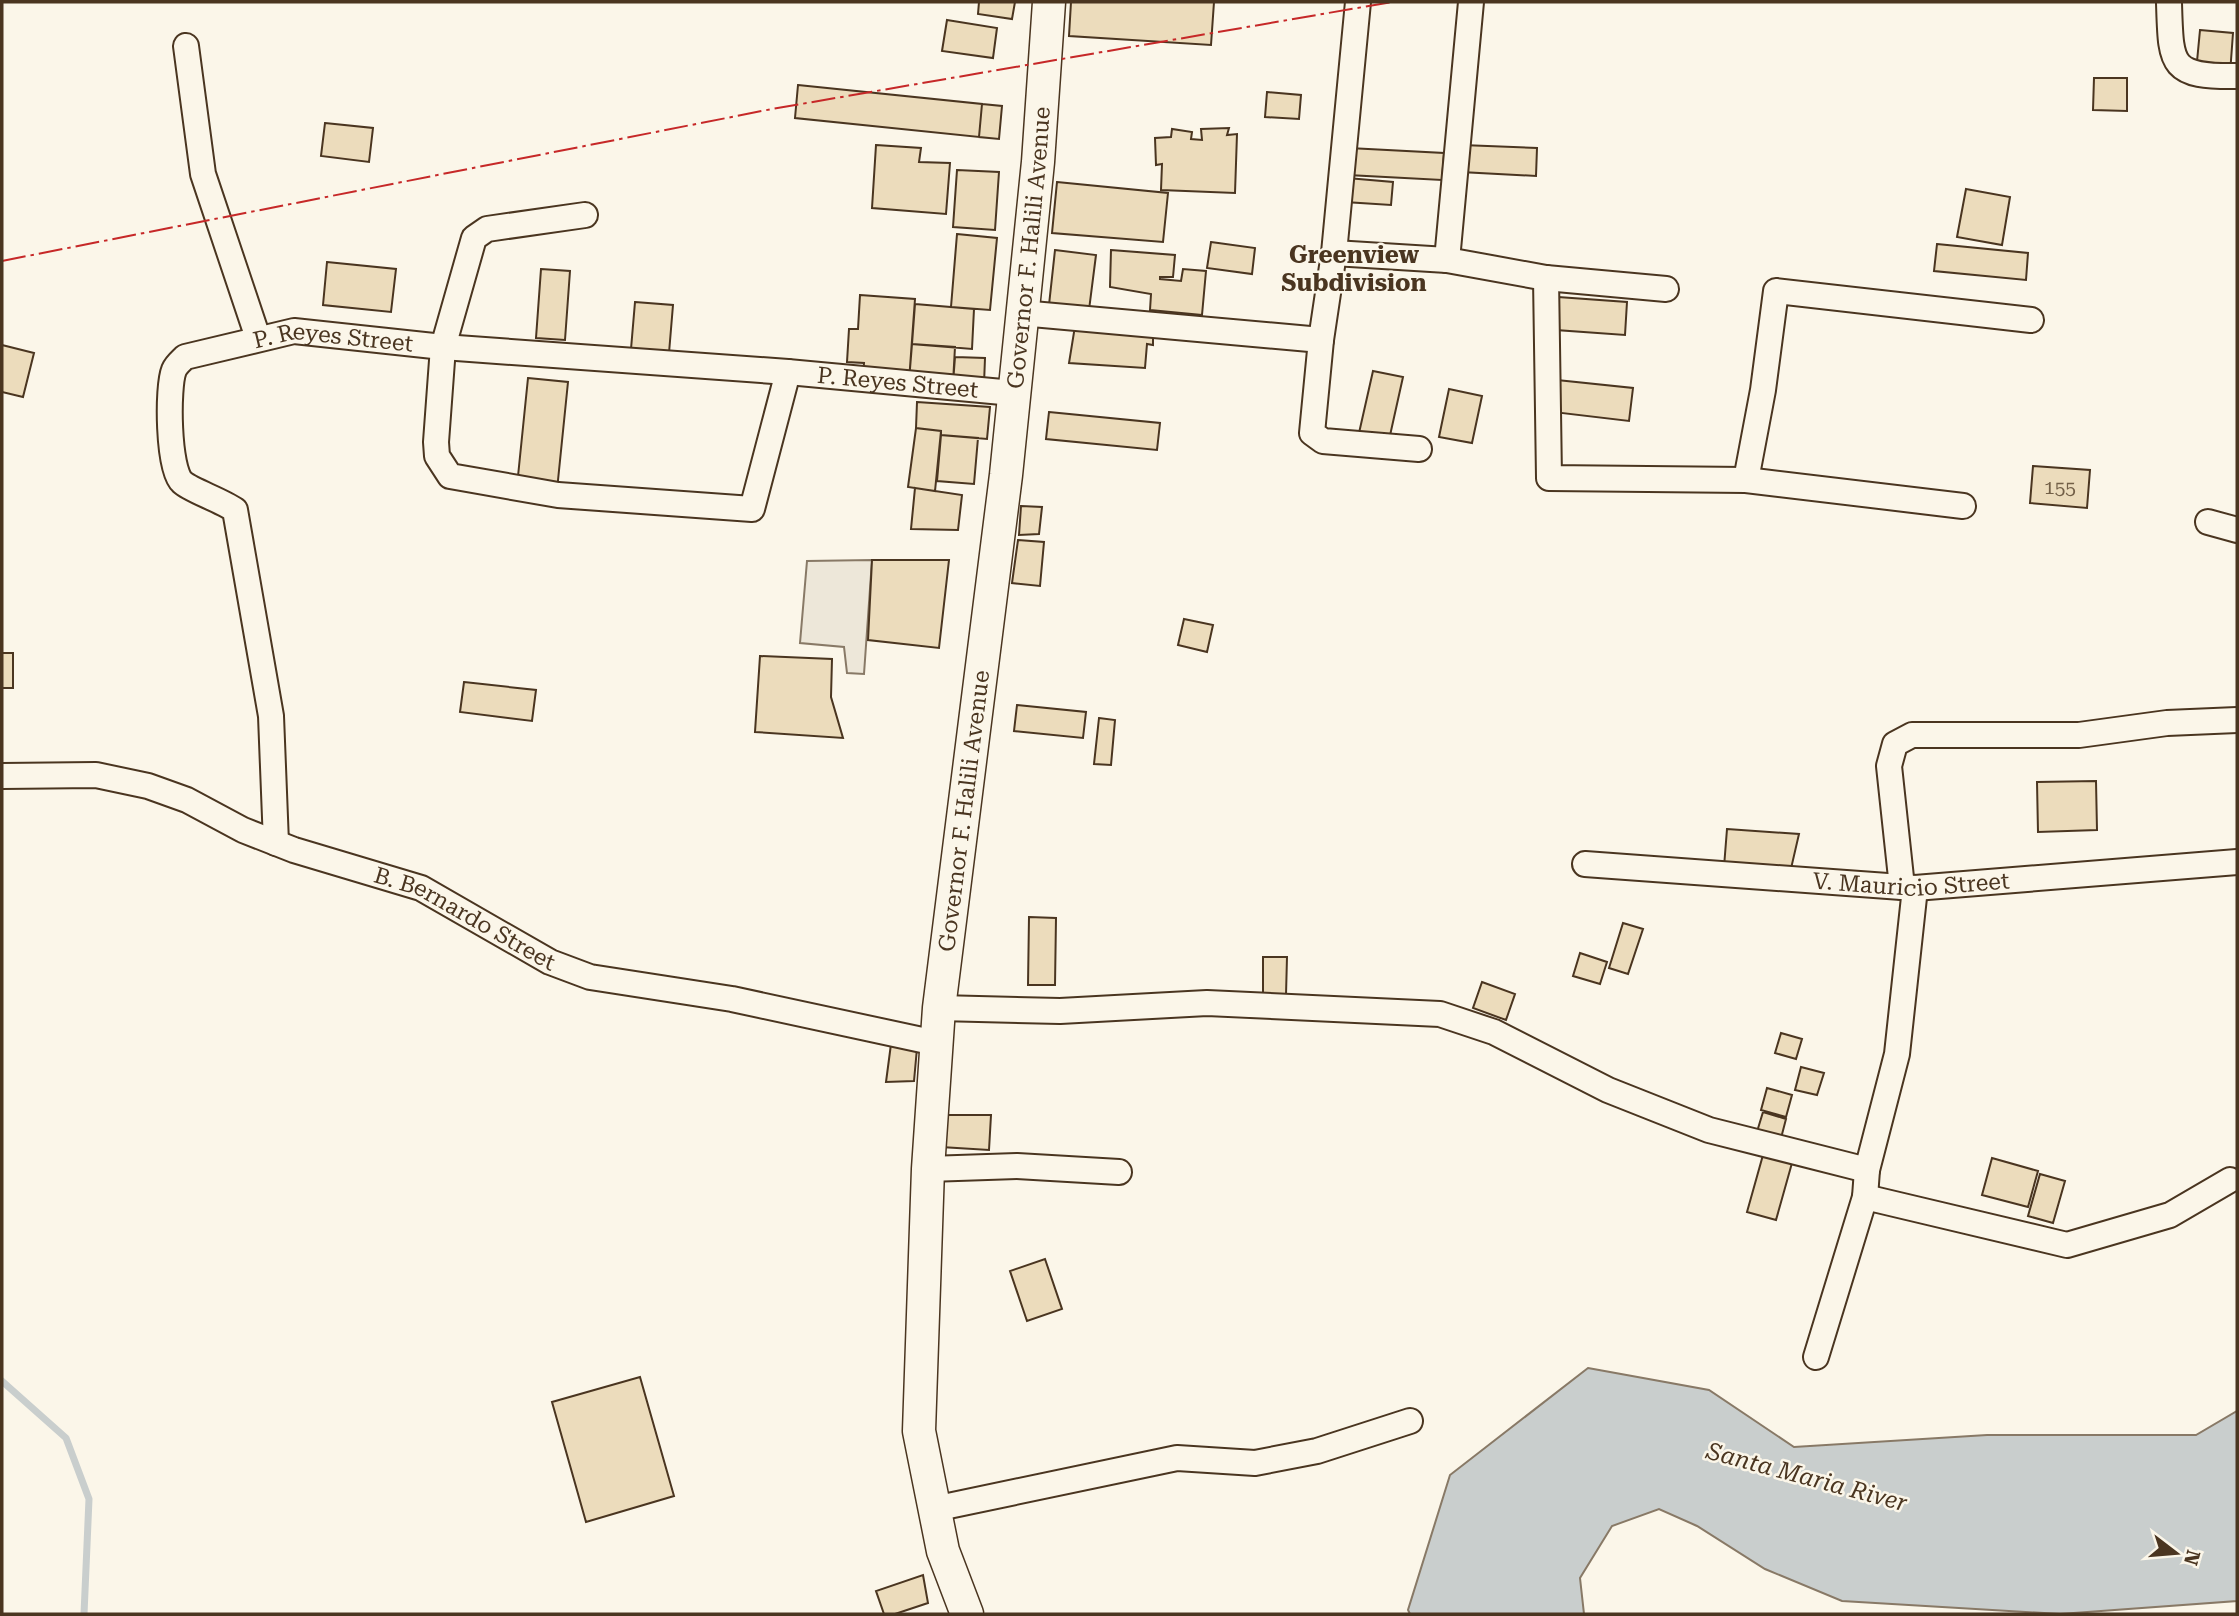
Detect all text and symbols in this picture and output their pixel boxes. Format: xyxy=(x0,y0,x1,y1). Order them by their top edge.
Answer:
street label: Governor F. Halili Avenue xyxy=(1001,106,1055,390)
district label: Greenview Subdivision xyxy=(1281,241,1427,297)
street label: P. Reyes Street xyxy=(250,317,415,357)
street label: P. Reyes Street xyxy=(816,361,980,403)
house number: 155 xyxy=(2044,476,2076,499)
street label: Governor F. Halili Avenue xyxy=(933,669,995,953)
street label: B. Bernardo Street xyxy=(371,861,559,976)
street label: V. Mauricio Street xyxy=(1812,867,2011,902)
water label: Santa Maria River xyxy=(1703,1436,1911,1517)
north arrow xyxy=(2141,1518,2211,1588)
text: N xyxy=(2179,1547,2205,1568)

